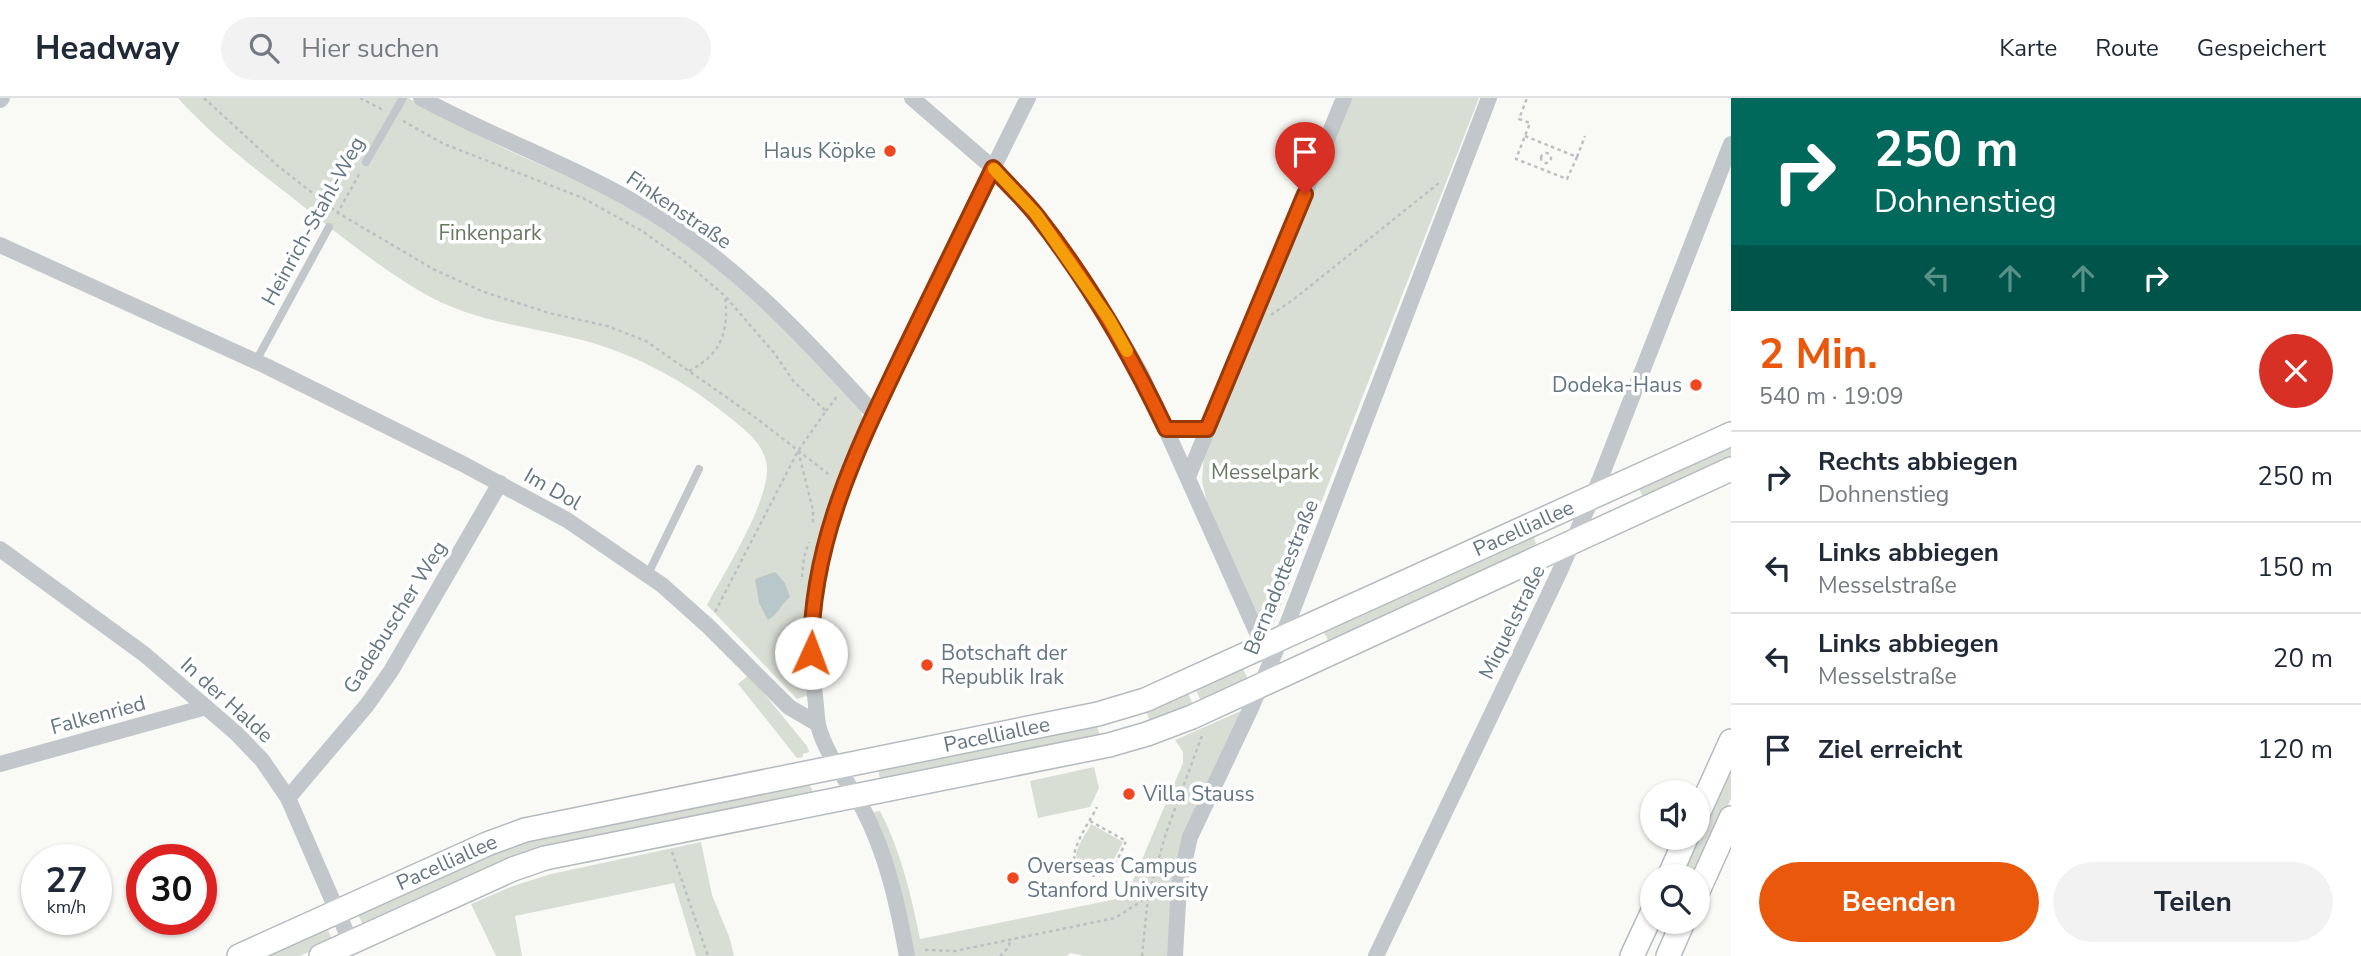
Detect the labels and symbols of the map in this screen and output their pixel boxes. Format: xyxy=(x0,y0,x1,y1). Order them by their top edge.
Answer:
pin xyxy=(1275,122,1335,194)
street label: Heinrich-Stahl-Weg xyxy=(255,132,371,310)
place label: Haus Köpke xyxy=(763,137,876,165)
marker: Haus Köpke xyxy=(882,143,898,159)
street label: Finkenstraße xyxy=(621,164,737,256)
park label: Finkenpark xyxy=(438,219,542,247)
place label: Dodeka-Haus xyxy=(1552,371,1682,399)
marker: Dodeka-Haus xyxy=(1688,377,1704,393)
park label: Messelpark xyxy=(1211,458,1320,486)
street label: Im Dol xyxy=(519,461,588,517)
street label: Pacelliallee xyxy=(1469,493,1578,563)
street label: Bernadottestraße xyxy=(1237,495,1325,659)
street label: Gadebuscher Weg xyxy=(337,535,453,699)
street label: Miquelstraße xyxy=(1472,560,1552,684)
position arrow xyxy=(774,616,848,690)
place label: Botschaft der Republik Irak xyxy=(941,639,1068,691)
street label: In der Halde xyxy=(175,651,279,749)
marker: Botschaft der Republik Irak xyxy=(919,657,935,673)
street label: Falkenried xyxy=(47,689,149,741)
street label: Pacelliallee xyxy=(941,710,1052,759)
place label: Villa Stauss xyxy=(1142,780,1255,808)
marker: Villa Stauss xyxy=(1121,786,1137,802)
street label: Pacelliallee xyxy=(392,827,501,897)
speed limit sign: 30 xyxy=(126,844,217,935)
place label: Overseas Campus Stanford University xyxy=(1027,852,1208,904)
marker: Overseas Campus Stanford University xyxy=(1005,870,1021,886)

